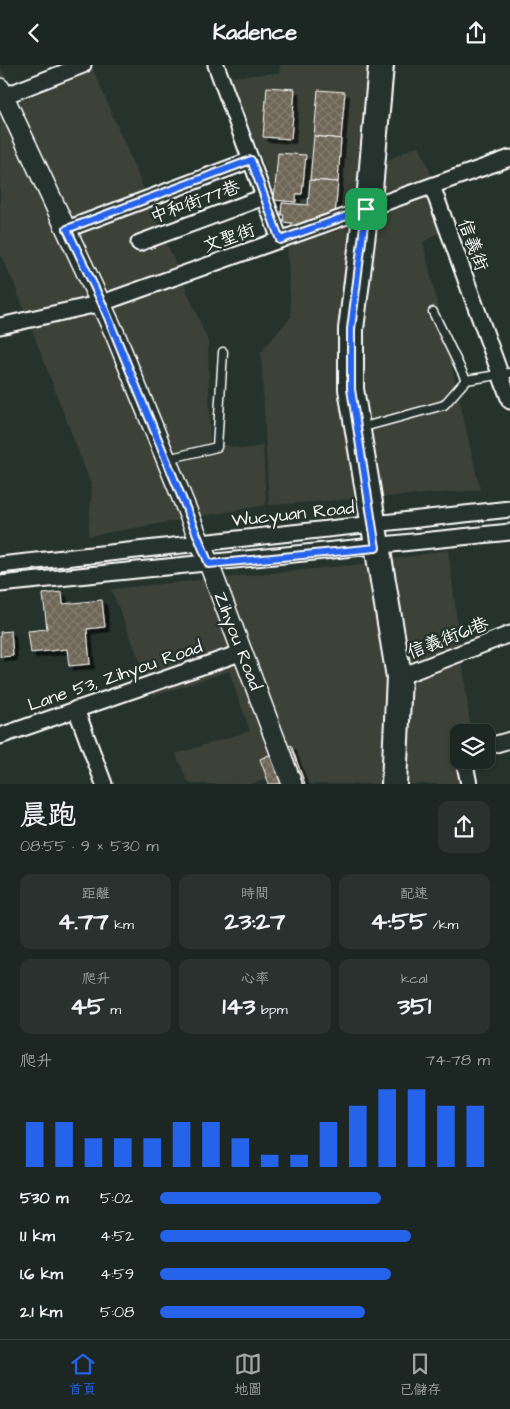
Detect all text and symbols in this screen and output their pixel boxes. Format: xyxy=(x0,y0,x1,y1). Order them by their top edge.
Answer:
text: Kadence xyxy=(213,17,297,48)
icon: back xyxy=(20,19,48,47)
icon: share xyxy=(462,19,490,47)
street label: 中和街77巷 xyxy=(146,174,244,230)
pin xyxy=(345,188,387,230)
icon: arrive xyxy=(352,195,380,223)
street label: 信義街 xyxy=(452,215,494,275)
street label: 文聖街 xyxy=(199,217,259,259)
street label: Wucyuan Road xyxy=(230,495,356,534)
street label: Zihyou Road xyxy=(207,588,268,694)
street label: 信義街61巷 xyxy=(404,611,492,665)
street label: Lane 53, Zihyou Road xyxy=(24,634,206,719)
map controls xyxy=(450,724,495,769)
button: layers xyxy=(450,724,495,769)
text: 晨跑 xyxy=(20,796,76,835)
button: share xyxy=(438,801,490,853)
text: 08:55 · 9 × 530 m xyxy=(20,835,159,857)
text: 距離 xyxy=(82,884,110,904)
text: 時間 xyxy=(241,884,269,904)
text: 配速 xyxy=(400,884,428,904)
text: 4.77 xyxy=(57,904,109,939)
text: 23:27 xyxy=(225,904,285,939)
text: 4:55 xyxy=(370,904,427,939)
text: km xyxy=(109,915,134,935)
text: /km xyxy=(427,915,458,935)
text: 爬升 xyxy=(82,969,110,989)
text: 心率 xyxy=(241,969,269,989)
text: kcal xyxy=(401,969,428,989)
text: 45 xyxy=(70,989,105,1024)
text: 143 xyxy=(222,989,255,1024)
text: 351 xyxy=(398,989,431,1024)
text: m xyxy=(105,1000,121,1020)
text: bpm xyxy=(255,1000,288,1020)
text: 74–78 m xyxy=(425,1049,490,1071)
text: 爬升 xyxy=(20,1050,52,1072)
text: 530 m xyxy=(20,1187,68,1209)
text: 5:02 xyxy=(100,1187,133,1209)
text: 1.1 km xyxy=(20,1225,55,1247)
text: 4:52 xyxy=(100,1225,134,1247)
text: 1.6 km xyxy=(20,1263,63,1285)
text: 4:59 xyxy=(100,1263,134,1285)
text: 2.1 km xyxy=(20,1301,62,1323)
text: 5:08 xyxy=(100,1301,134,1323)
tab: 首頁 xyxy=(69,1350,97,1400)
tab: 地圖 xyxy=(234,1350,262,1400)
tab: 已儲存 xyxy=(399,1350,441,1400)

